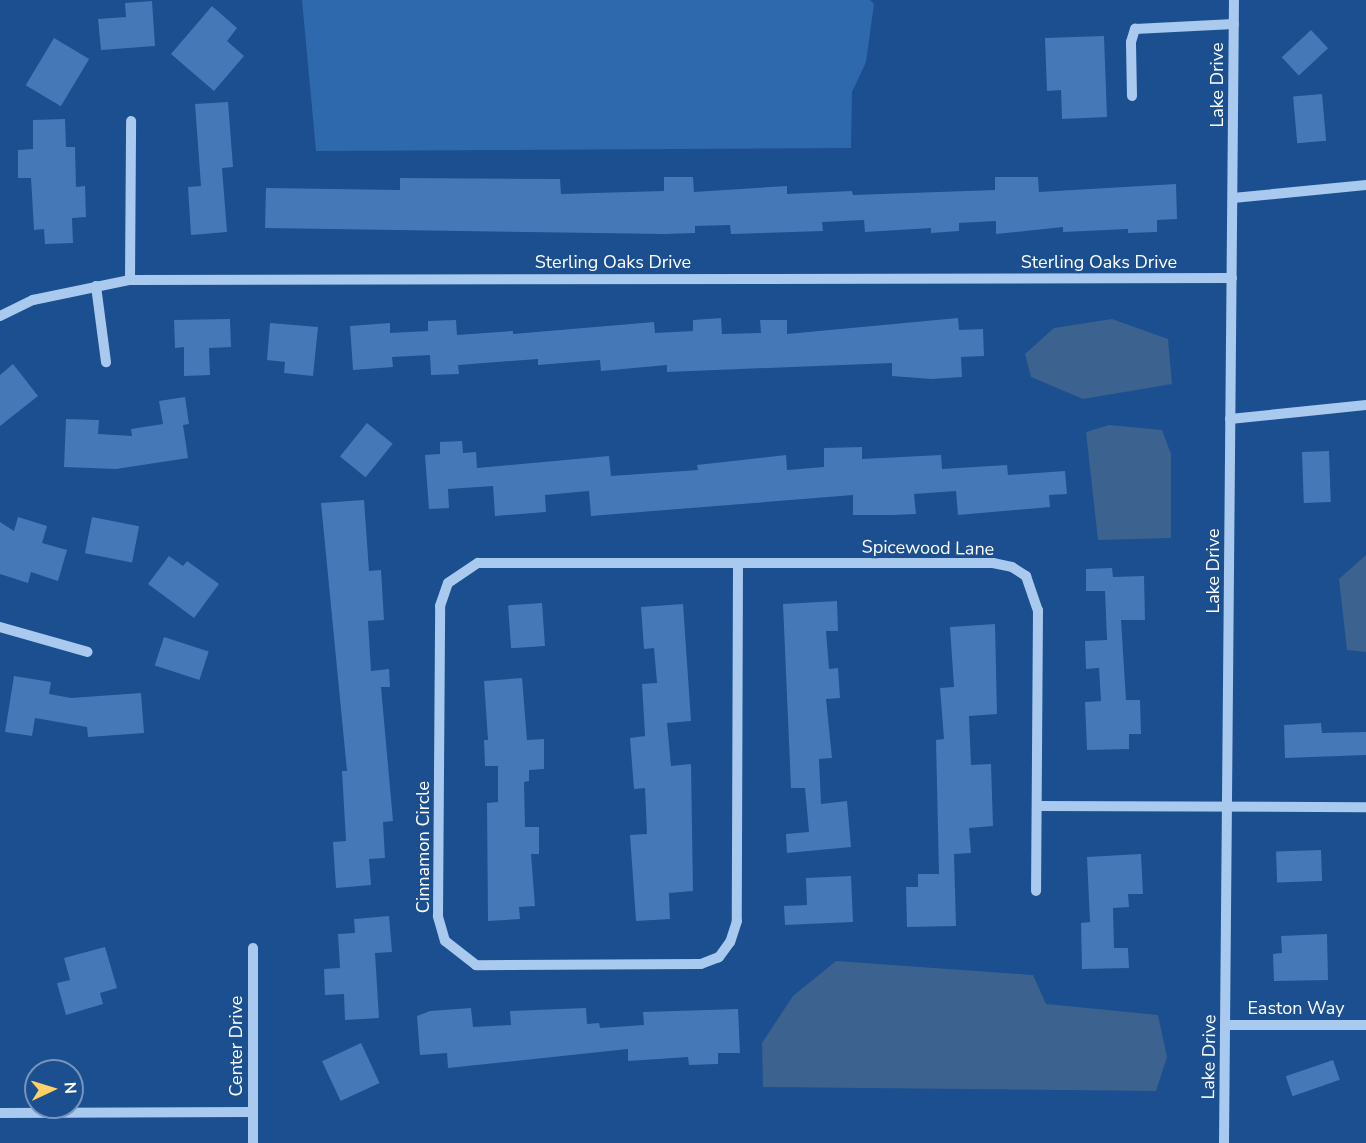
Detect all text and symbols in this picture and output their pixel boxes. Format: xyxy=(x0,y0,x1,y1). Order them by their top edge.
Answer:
street label: Lake Drive xyxy=(1206,43,1228,127)
street label: Sterling Oaks Drive xyxy=(535,251,691,273)
street label: Sterling Oaks Drive xyxy=(1021,251,1177,273)
street label: Lake Drive xyxy=(1202,529,1224,613)
street label: Spicewood Lane xyxy=(862,536,994,560)
street label: Cinnamon Circle xyxy=(412,781,434,913)
street label: Center Drive xyxy=(225,996,247,1096)
street label: Easton Way xyxy=(1247,997,1345,1019)
street label: Lake Drive xyxy=(1197,1014,1221,1100)
north arrow xyxy=(24,1059,84,1119)
text: N xyxy=(59,1081,81,1095)

